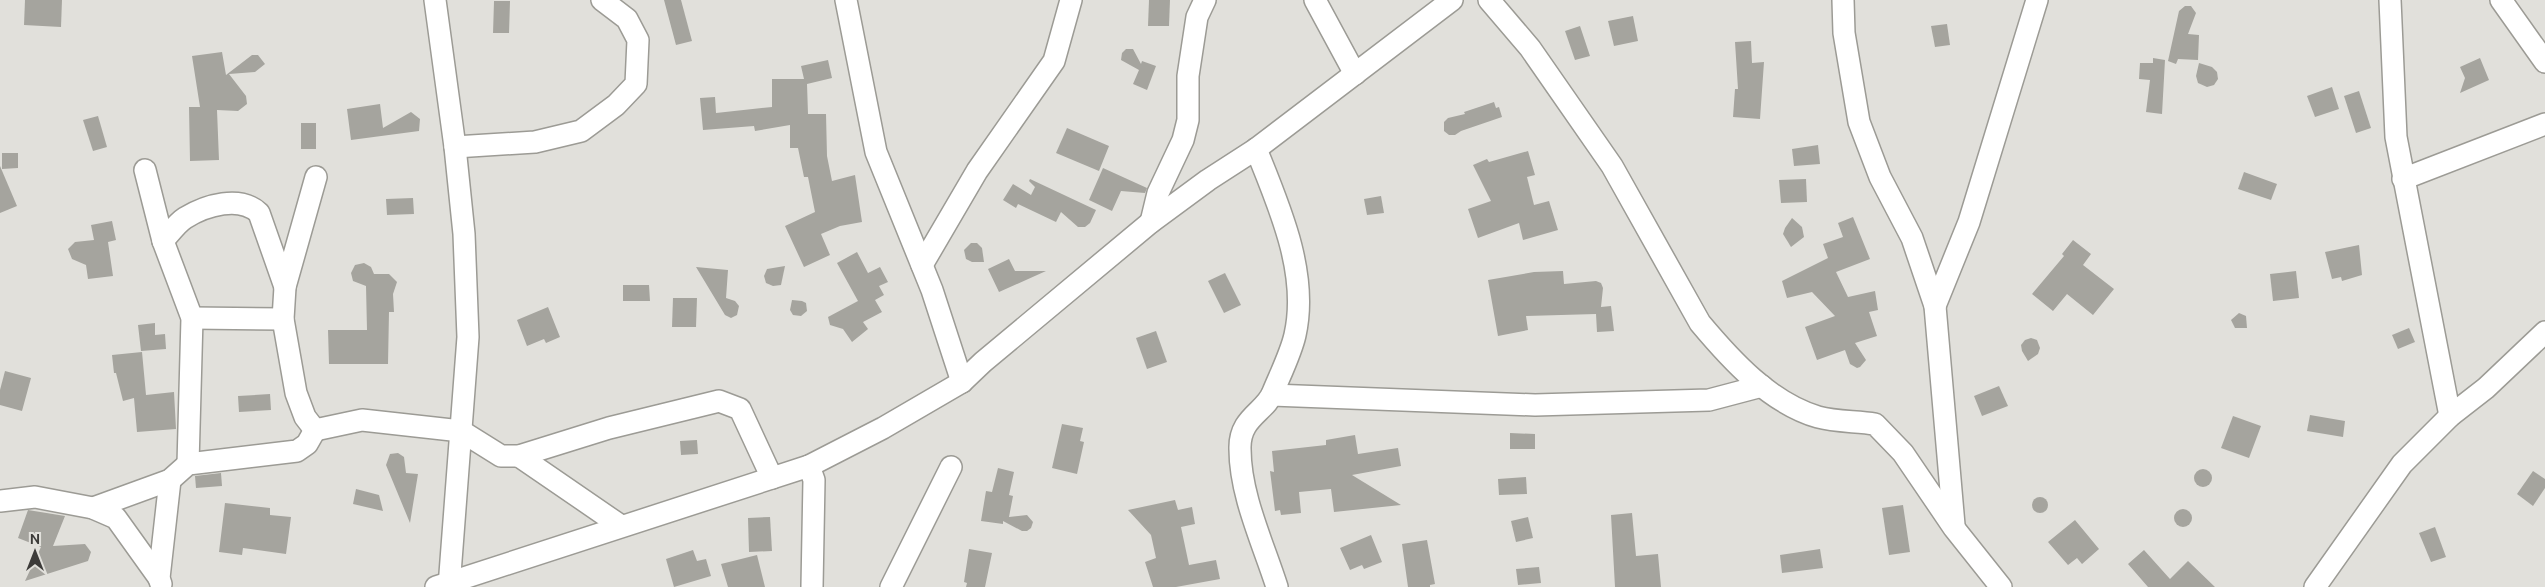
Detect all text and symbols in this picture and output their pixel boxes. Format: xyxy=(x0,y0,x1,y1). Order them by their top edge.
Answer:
north arrow xyxy=(10,527,60,577)
text: N xyxy=(30,531,40,547)

